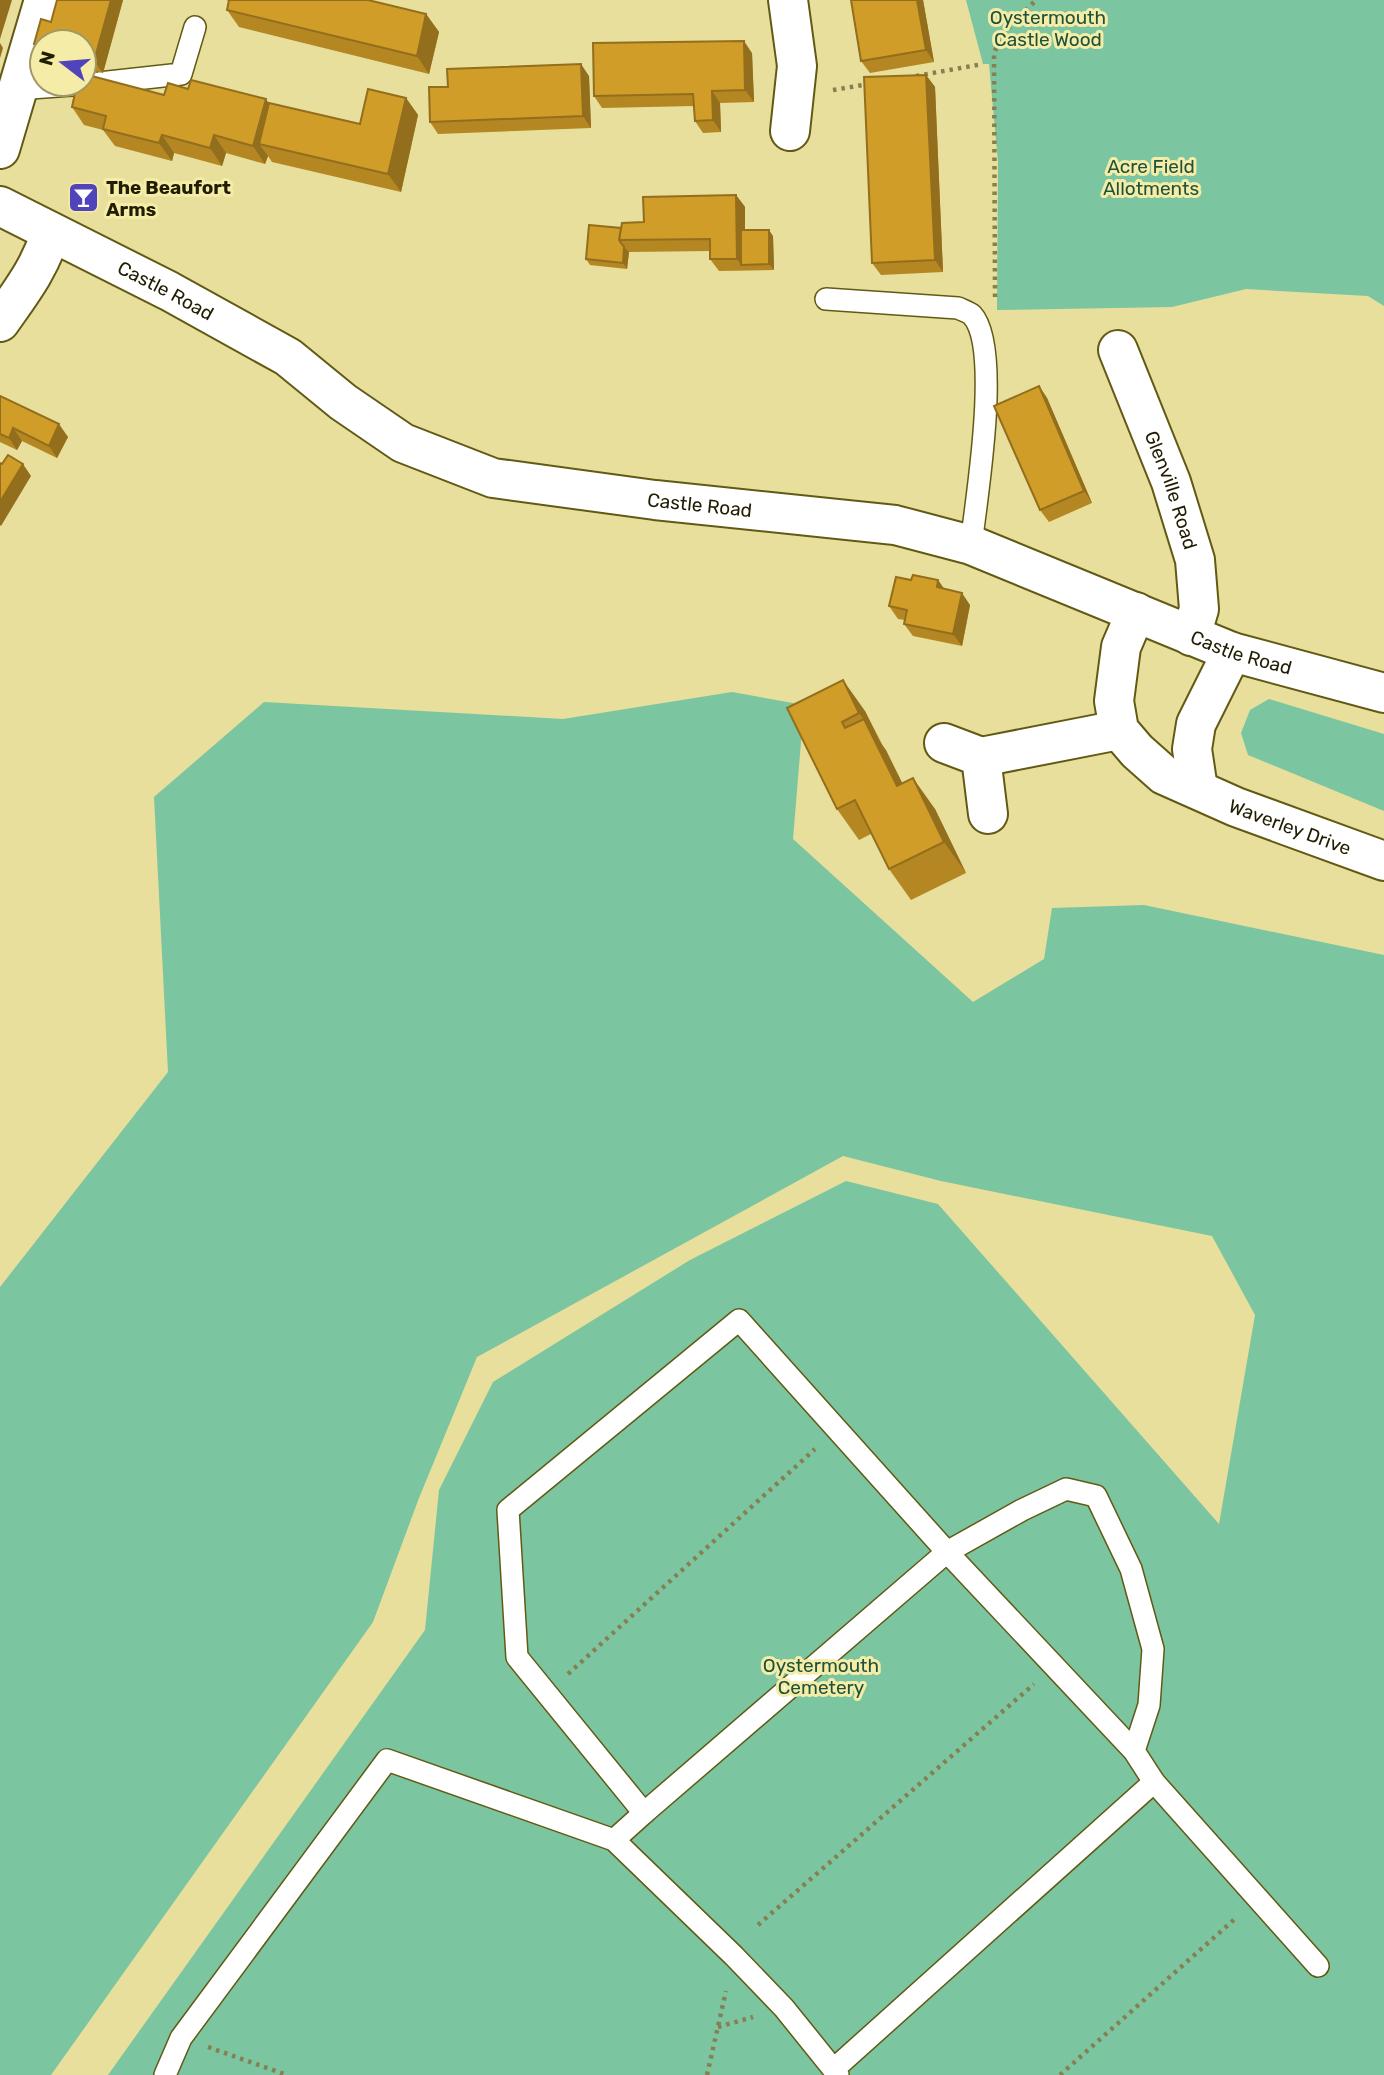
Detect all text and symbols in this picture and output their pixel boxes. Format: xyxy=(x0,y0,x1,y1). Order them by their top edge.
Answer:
park label: Oystermouth Castle Wood xyxy=(990,6,1106,51)
north arrow xyxy=(28,28,98,98)
text: N xyxy=(34,49,60,68)
park label: Acre Field Allotments xyxy=(1103,155,1199,200)
place label: The Beaufort Arms xyxy=(106,176,231,221)
bar icon: The Beaufort Arms xyxy=(66,181,100,215)
street label: Castle Road xyxy=(114,256,218,325)
street label: Glenville Road xyxy=(1140,427,1202,552)
street label: Castle Road xyxy=(646,488,753,522)
street label: Castle Road xyxy=(1187,625,1294,680)
street label: Waverley Drive xyxy=(1226,794,1354,860)
park label: Oystermouth Cemetery xyxy=(763,1654,879,1699)

